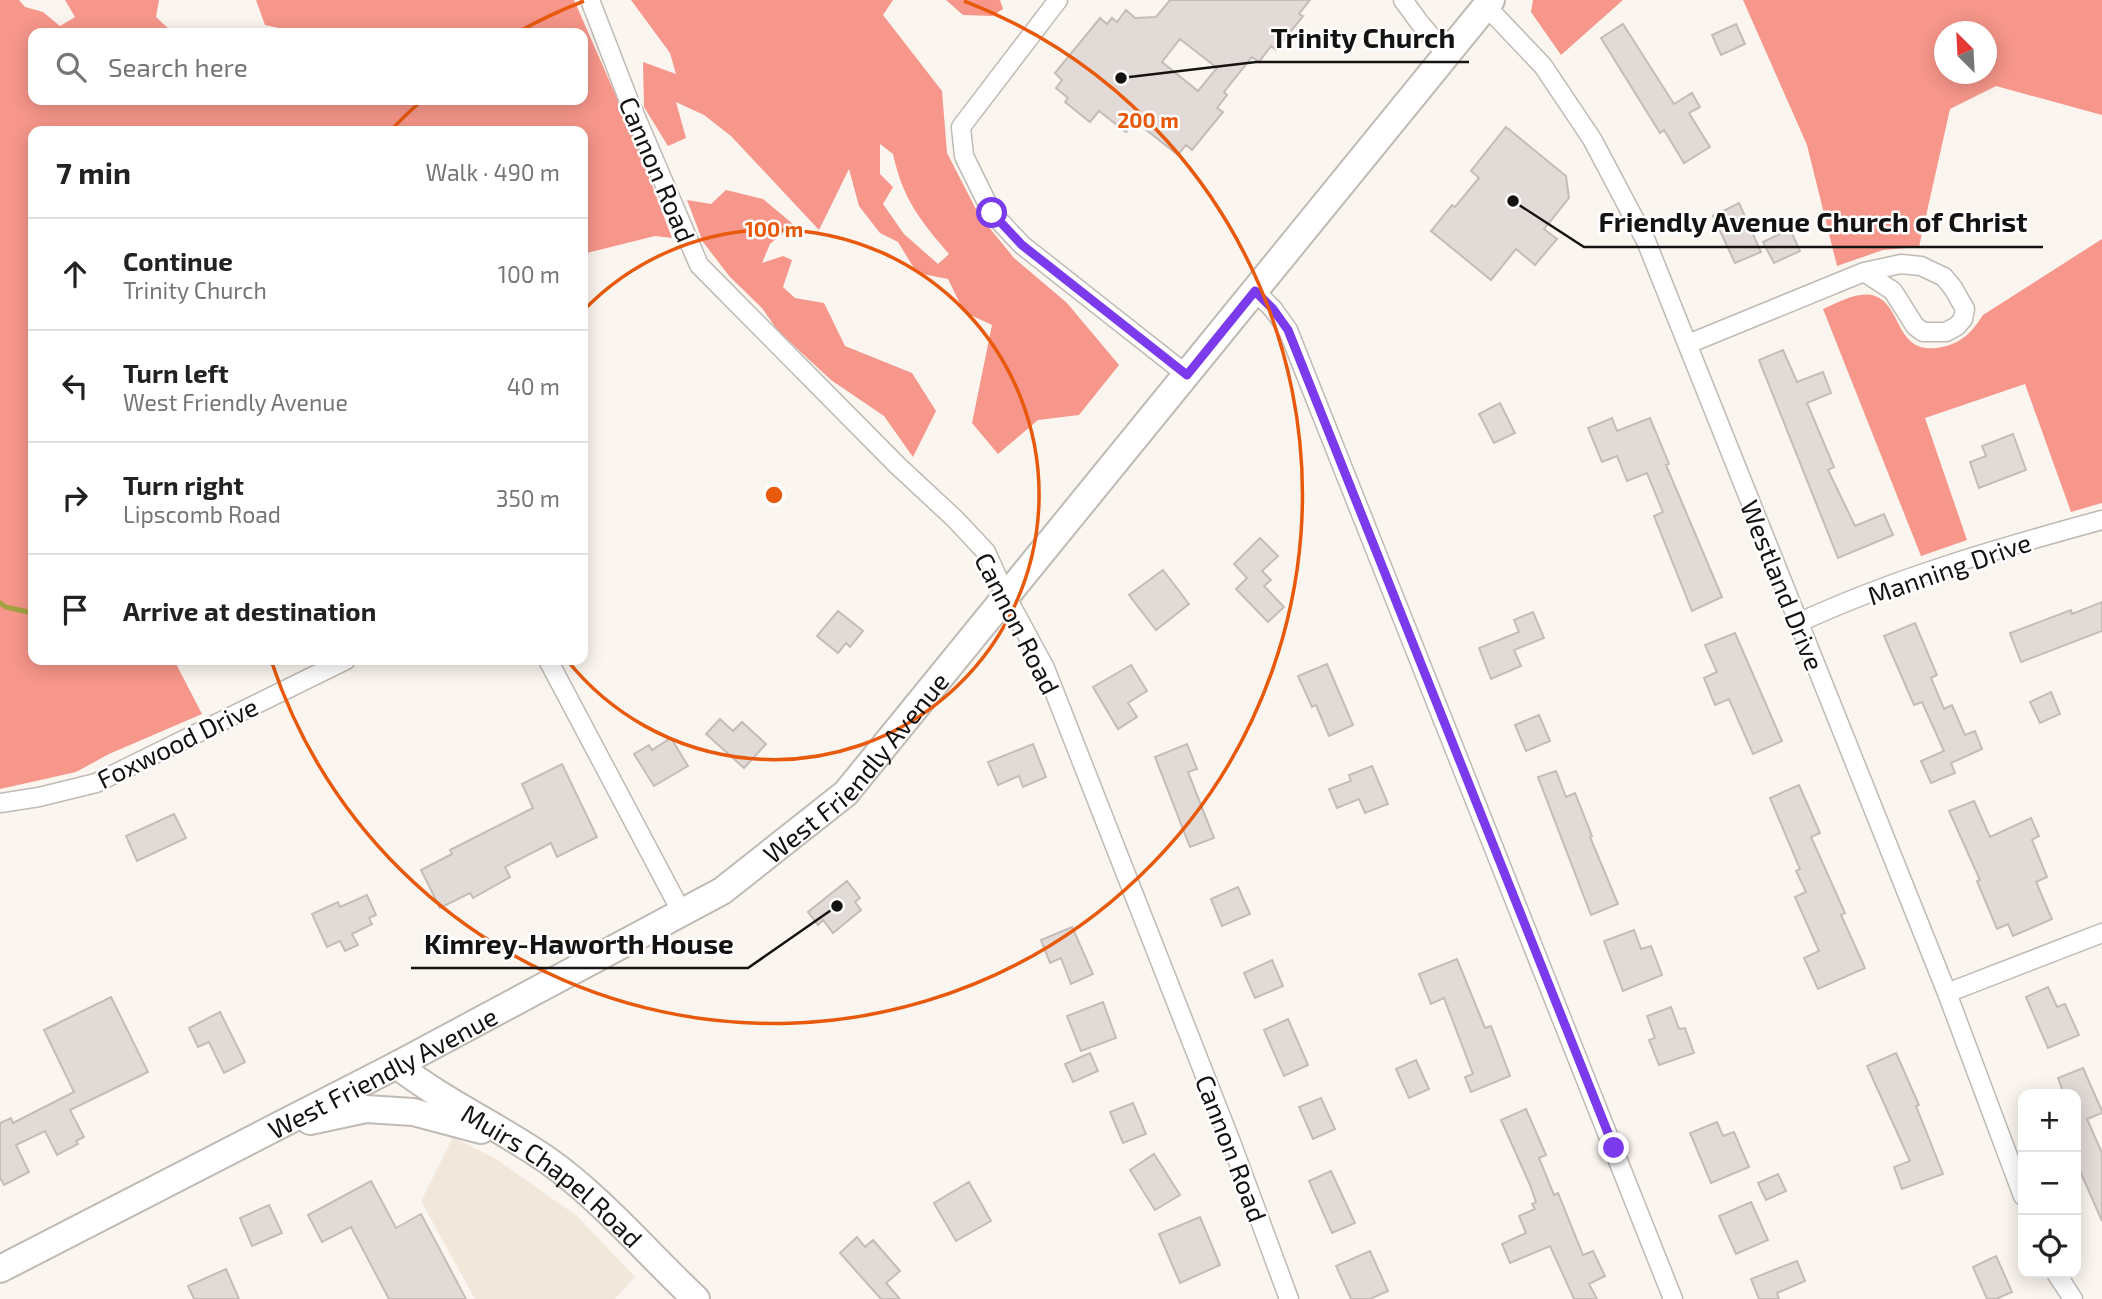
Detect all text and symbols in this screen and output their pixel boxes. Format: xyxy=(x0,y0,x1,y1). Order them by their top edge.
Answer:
callout: Trinity Church xyxy=(1256,13,1469,62)
text: Trinity Church xyxy=(1271,20,1455,54)
north arrow xyxy=(1934,21,1997,84)
search box xyxy=(28,28,588,105)
icon: search xyxy=(52,48,90,86)
text: Search here xyxy=(108,51,248,82)
street label: Cannon Road xyxy=(613,92,703,246)
text: 200 m xyxy=(1117,107,1179,132)
text: 7 min xyxy=(56,154,131,190)
text: Walk · 490 m xyxy=(425,158,560,186)
route start xyxy=(976,197,1007,228)
callout: Friendly Avenue Church of Christ xyxy=(1584,198,2043,247)
text: Friendly Avenue Church of Christ xyxy=(1598,204,2028,238)
text: 100 m xyxy=(745,216,803,241)
text: Continue xyxy=(123,245,233,276)
icon: ahead xyxy=(56,255,94,293)
text: 100 m xyxy=(498,260,560,288)
text: Trinity Church xyxy=(123,276,267,304)
text: Turn left xyxy=(123,357,229,388)
icon: left xyxy=(56,367,94,405)
text: 40 m xyxy=(507,372,560,400)
text: West Friendly Avenue xyxy=(123,388,348,416)
text: Turn right xyxy=(123,469,244,500)
icon: right xyxy=(56,479,94,517)
centre of rings xyxy=(762,483,786,507)
text: 350 m xyxy=(496,484,560,512)
street label: Westland Drive xyxy=(1735,495,1831,675)
text: Lipscomb Road xyxy=(123,500,281,528)
street label: Manning Drive xyxy=(1863,526,2035,610)
street label: Cannon Road xyxy=(969,547,1067,699)
icon: arrive xyxy=(56,591,94,629)
text: Arrive at destination xyxy=(123,595,376,626)
street label: West Friendly Avenue xyxy=(756,665,954,869)
street label: Foxwood Drive xyxy=(92,690,262,794)
callout: Kimrey-Haworth House xyxy=(411,919,748,968)
text: Kimrey-Haworth House xyxy=(424,926,734,960)
street label: West Friendly Avenue xyxy=(262,999,502,1144)
street label: Cannon Road xyxy=(1190,1070,1274,1226)
map controls xyxy=(2018,1089,2081,1278)
button: + xyxy=(2018,1089,2081,1152)
street label: Muirs Chapel Road xyxy=(457,1096,650,1253)
route end xyxy=(1598,1132,1629,1163)
button: − xyxy=(2018,1152,2081,1215)
button: locate xyxy=(2018,1215,2081,1278)

